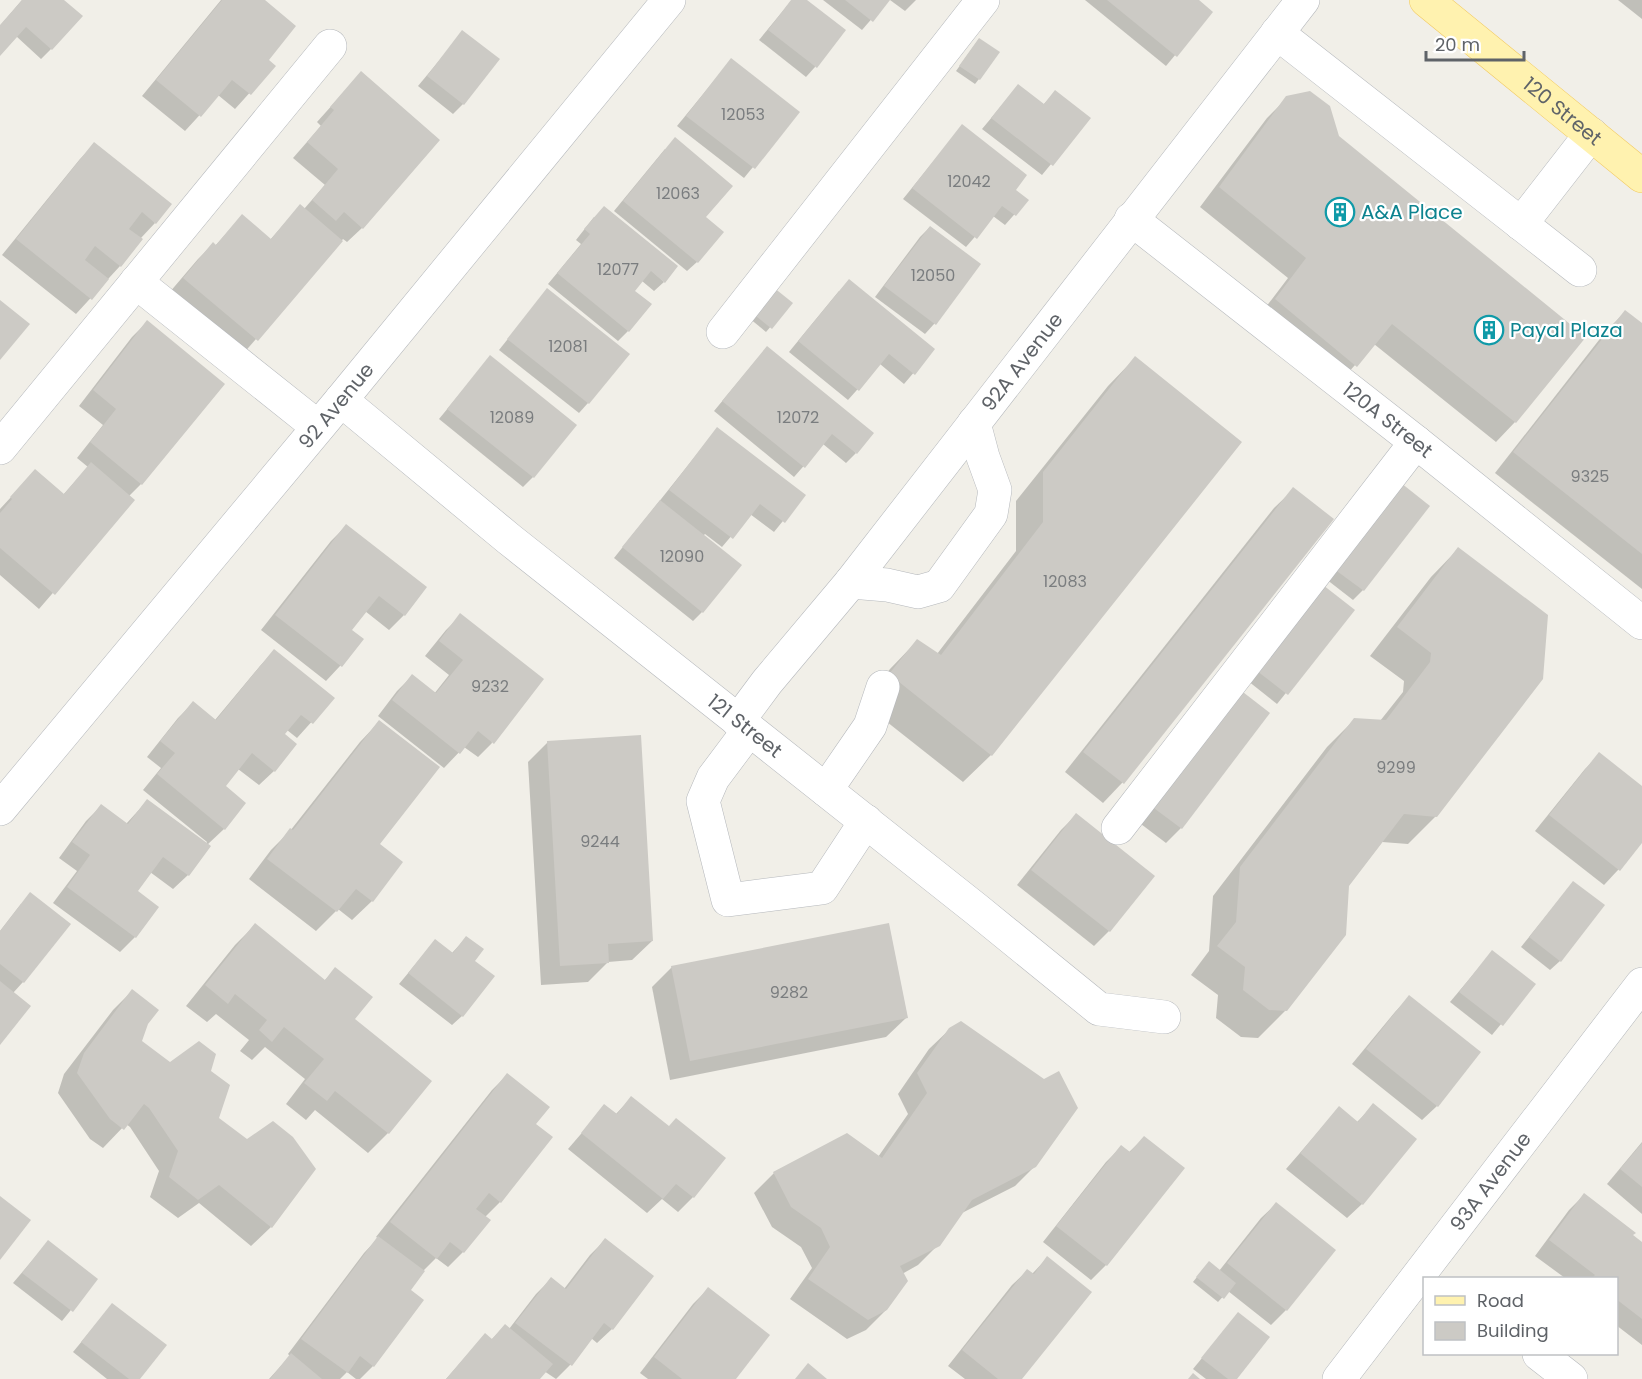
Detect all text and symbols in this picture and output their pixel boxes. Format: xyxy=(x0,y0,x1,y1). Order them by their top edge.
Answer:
scale bar xyxy=(1426,24,1524,62)
text: 20 m xyxy=(1435,32,1480,57)
street label: 120 Street xyxy=(1517,71,1608,152)
house number: 12053 xyxy=(721,103,765,126)
house number: 12042 xyxy=(947,170,991,193)
house number: 12063 xyxy=(656,182,700,205)
building icon: A&A Place xyxy=(1324,196,1356,228)
place label: A&A Place xyxy=(1361,198,1463,226)
house number: 12077 xyxy=(597,258,639,281)
house number: 12050 xyxy=(911,264,955,287)
street label: 92A Avenue xyxy=(975,307,1069,417)
building icon: Payal Plaza xyxy=(1473,314,1505,346)
place label: Payal Plaza xyxy=(1510,316,1623,344)
house number: 12081 xyxy=(548,335,588,358)
street label: 92 Avenue xyxy=(292,356,380,455)
street label: 120A Street xyxy=(1337,376,1439,464)
house number: 12089 xyxy=(490,406,534,429)
house number: 12072 xyxy=(777,406,819,429)
house number: 9325 xyxy=(1571,465,1609,488)
house number: 12090 xyxy=(660,545,704,568)
house number: 12083 xyxy=(1043,570,1087,593)
house number: 9232 xyxy=(471,675,509,698)
street label: 121 Street xyxy=(702,688,788,764)
house number: 9299 xyxy=(1376,756,1416,779)
house number: 9244 xyxy=(580,830,620,853)
house number: 9282 xyxy=(770,981,808,1004)
street label: 93A Avenue xyxy=(1443,1126,1538,1237)
legend xyxy=(1423,1277,1618,1355)
text: Road xyxy=(1477,1288,1524,1313)
text: Building xyxy=(1477,1318,1549,1343)

